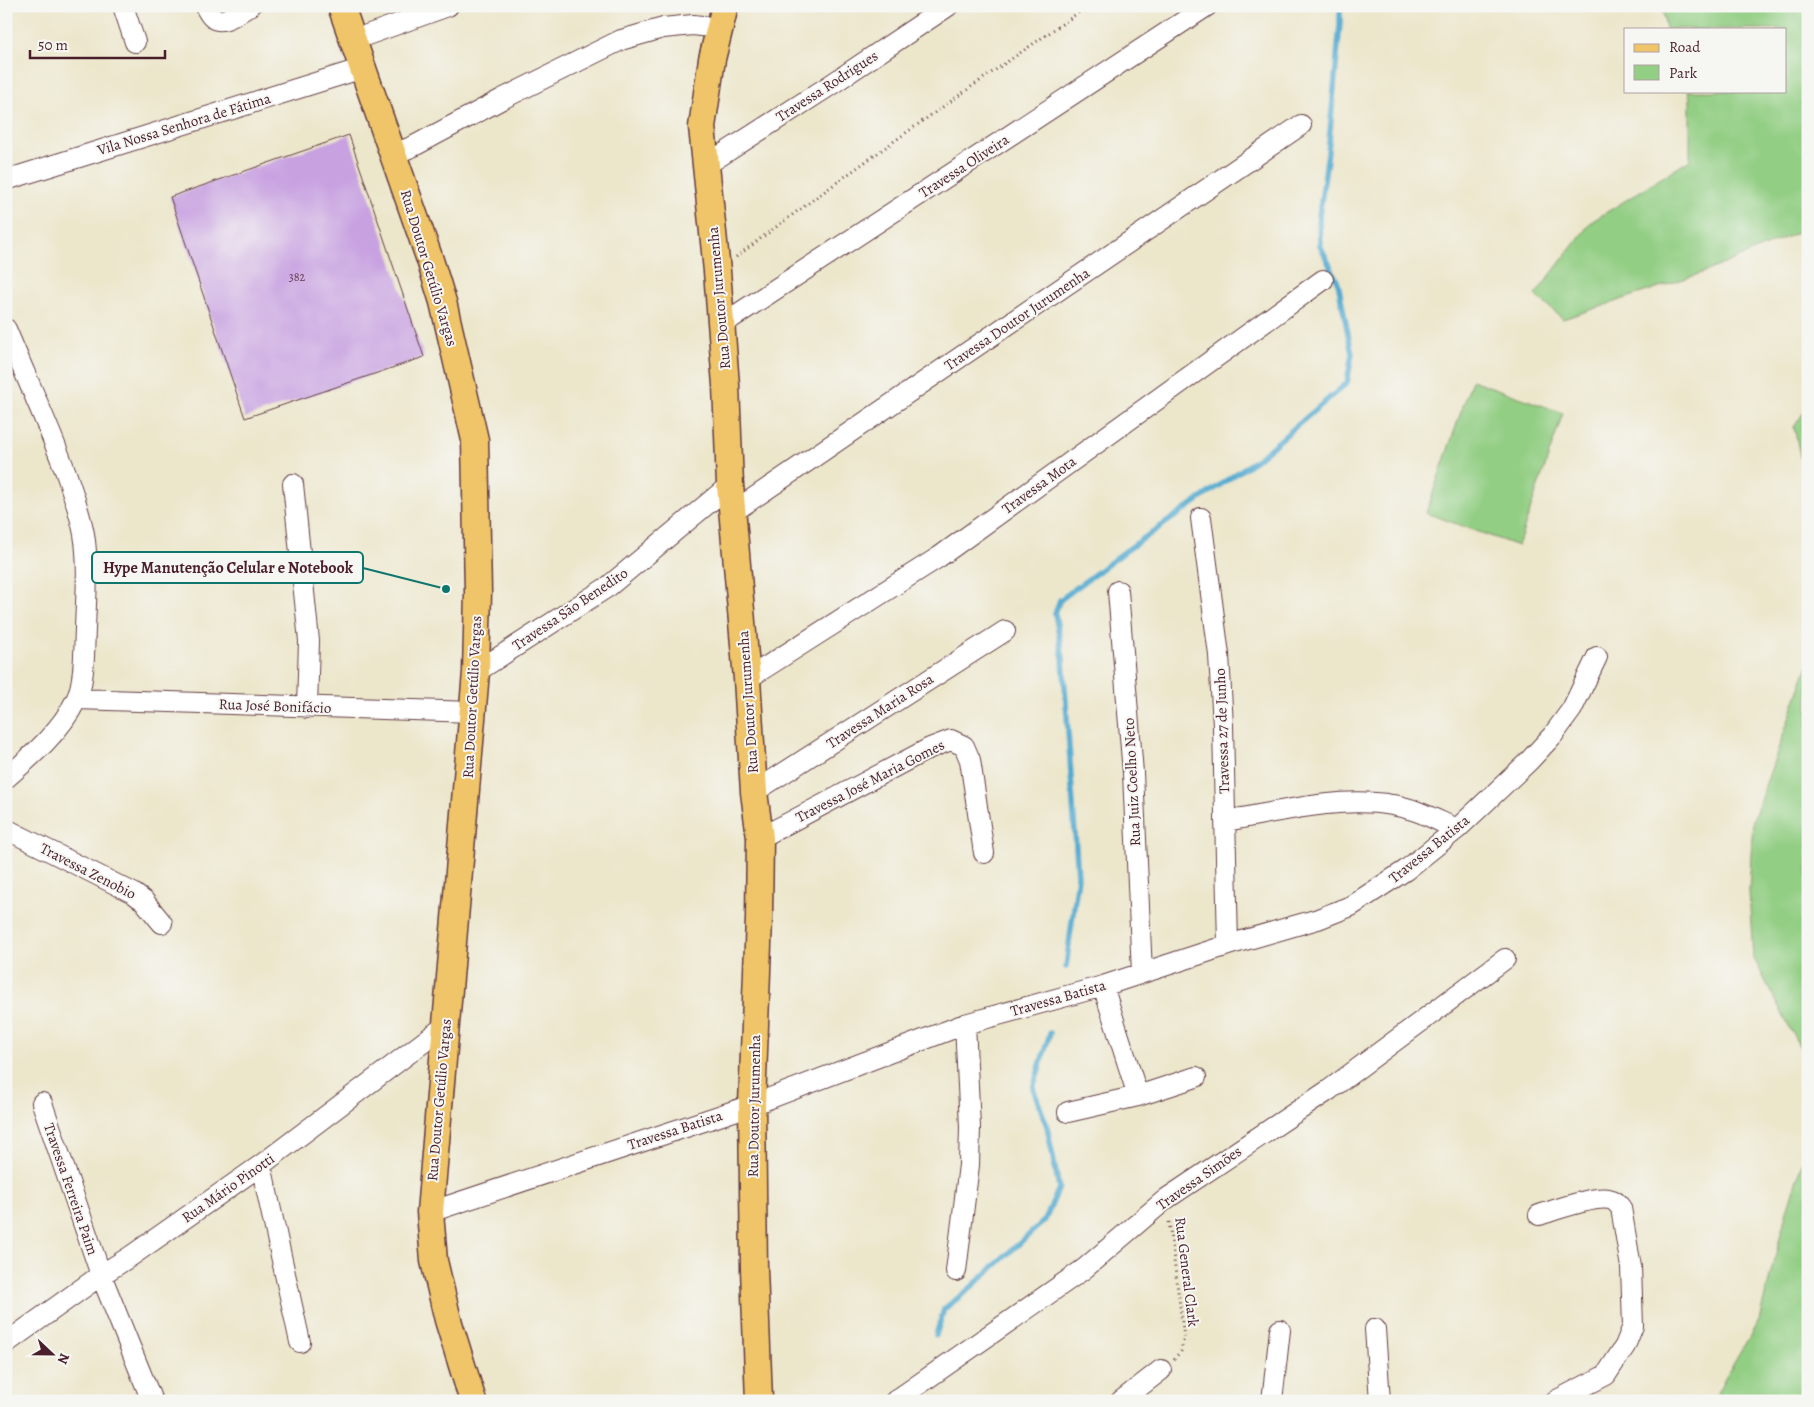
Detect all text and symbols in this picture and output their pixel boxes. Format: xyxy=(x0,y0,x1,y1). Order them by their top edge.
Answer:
scale bar xyxy=(30,28,165,60)
legend xyxy=(1624,28,1786,92)
text: 50 m xyxy=(38,35,68,55)
text: Road xyxy=(1669,37,1701,57)
street label: Travessa Rodrigues xyxy=(772,46,882,126)
text: Park xyxy=(1669,63,1698,83)
street label: Vila Nossa Senhora de Fátima xyxy=(94,88,273,160)
street label: Travessa Oliveira xyxy=(915,129,1013,203)
street label: Rua Doutor Getúlio Vargas xyxy=(396,187,462,349)
street label: Rua Doutor Jurumenha xyxy=(703,226,735,370)
street label: Travessa Doutor Jurumenha xyxy=(940,263,1094,375)
house number: 382 xyxy=(289,269,306,285)
street label: Travessa Mota xyxy=(998,451,1080,519)
callout: Hype Manutenção Celular e Notebook xyxy=(92,552,363,583)
text: Hype Manutenção Celular e Notebook xyxy=(103,557,354,579)
street label: Travessa São Benedito xyxy=(508,563,632,655)
street label: Rua Doutor Getúlio Vargas xyxy=(458,615,486,779)
street label: Rua Doutor Jurumenha xyxy=(733,630,763,774)
street label: Travessa 27 de Junho xyxy=(1210,668,1234,794)
street label: Travessa Maria Rosa xyxy=(823,669,937,753)
street label: Rua José Bonifácio xyxy=(218,694,332,718)
street label: Rua Juiz Coelho Neto xyxy=(1119,717,1145,847)
street label: Travessa José Maria Gomes xyxy=(792,735,948,827)
street label: Travessa Batista xyxy=(1385,810,1474,888)
street label: Travessa Zenobio xyxy=(37,838,139,904)
street label: Travessa Batista xyxy=(1008,975,1108,1021)
street label: Rua Doutor Getúlio Vargas xyxy=(422,1018,456,1182)
street label: Rua Doutor Jurumenha xyxy=(743,1034,765,1178)
street label: Travessa Batista xyxy=(625,1105,725,1155)
street label: Travessa Ferreira Paim xyxy=(39,1120,103,1258)
street label: Travessa Simões xyxy=(1152,1141,1246,1215)
street label: Rua Mário Pinotti xyxy=(178,1149,278,1227)
street label: Rua General Clark xyxy=(1170,1216,1204,1329)
north arrow xyxy=(28,1330,78,1380)
text: N xyxy=(53,1350,74,1367)

